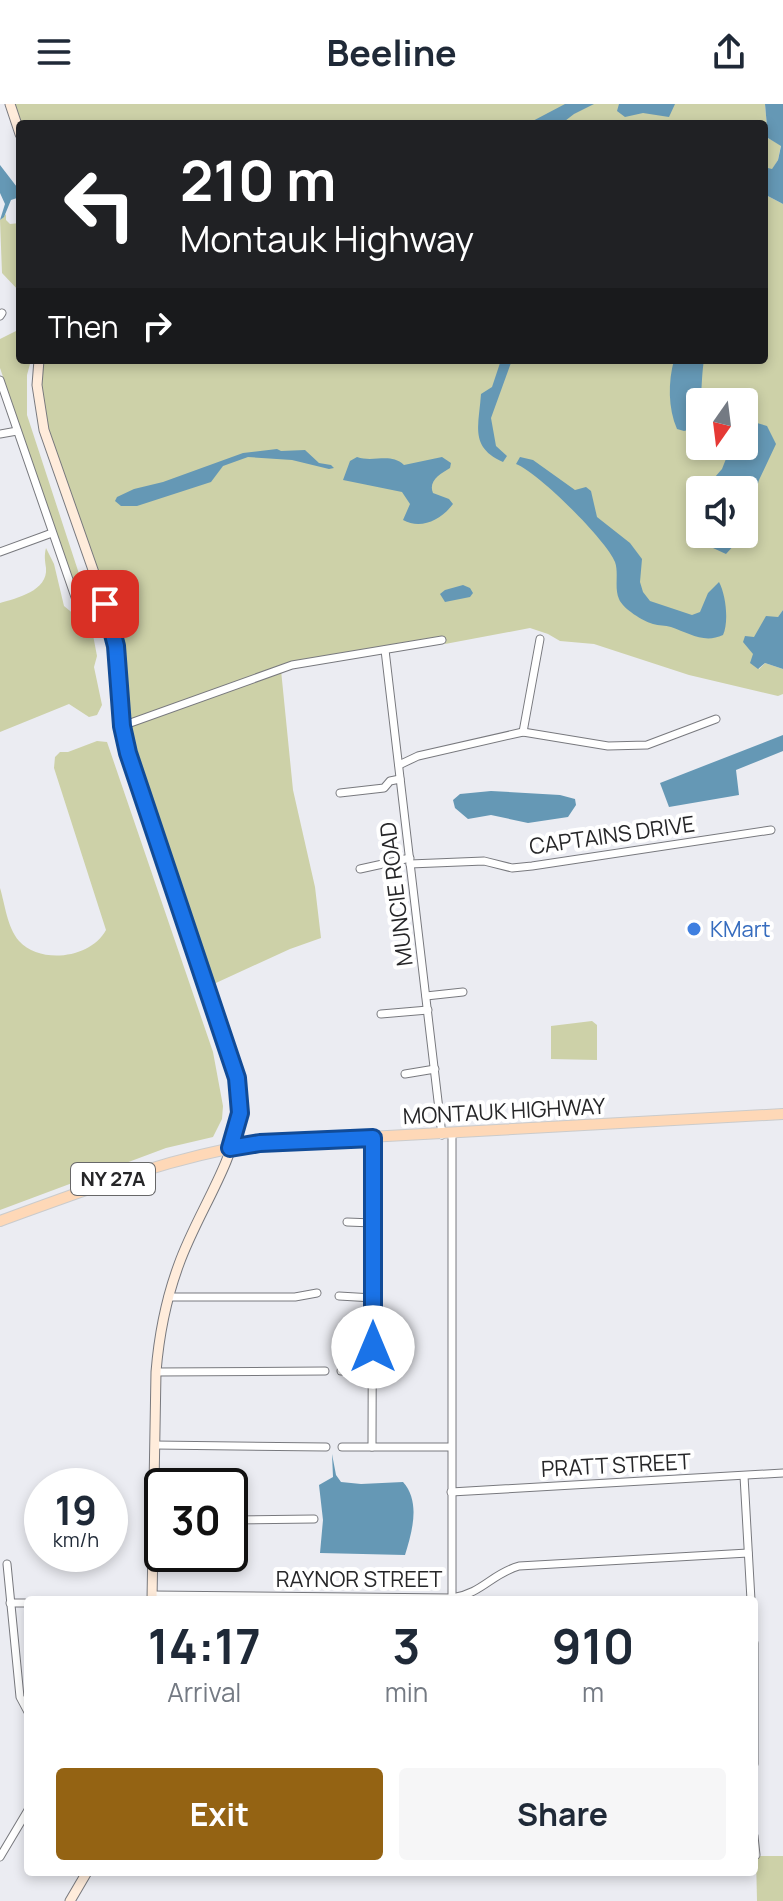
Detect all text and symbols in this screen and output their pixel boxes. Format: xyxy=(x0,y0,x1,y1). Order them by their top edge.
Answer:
text: Beeline xyxy=(326,28,457,77)
icon: menu xyxy=(32,30,76,74)
icon: share xyxy=(707,30,751,74)
text: 210 m xyxy=(180,141,336,218)
icon: left xyxy=(48,152,152,256)
text: Montauk Highway xyxy=(180,214,474,263)
icon: right xyxy=(135,304,179,348)
text: Then xyxy=(48,306,119,347)
north arrow xyxy=(686,388,758,460)
map controls xyxy=(686,388,758,548)
button: sound xyxy=(686,476,758,548)
pin xyxy=(71,570,139,638)
icon: arrive xyxy=(83,582,127,626)
street label: CAPTAINS DRIVE xyxy=(527,809,697,861)
street label: MUNCIE ROAD xyxy=(372,820,420,968)
place label: KMart xyxy=(710,914,771,944)
marker: KMart xyxy=(685,920,703,938)
street label: MONTAUK HIGHWAY xyxy=(402,1091,607,1131)
road number: NY 27A xyxy=(71,1163,155,1195)
position arrow xyxy=(331,1305,415,1389)
street label: PRATT STREET xyxy=(540,1446,692,1484)
speed limit sign: 30 xyxy=(144,1468,248,1572)
text: 19 xyxy=(55,1482,97,1537)
text: km/h xyxy=(53,1526,99,1553)
street label: RAYNOR STREET xyxy=(276,1564,442,1594)
text: 14:17 xyxy=(148,1613,261,1678)
text: 3 xyxy=(392,1613,420,1678)
text: 910 xyxy=(552,1613,634,1678)
text: Arrival xyxy=(167,1674,241,1710)
text: min xyxy=(385,1674,428,1710)
text: m xyxy=(582,1674,604,1710)
button: Exit xyxy=(56,1768,383,1860)
button: Share xyxy=(399,1768,726,1860)

